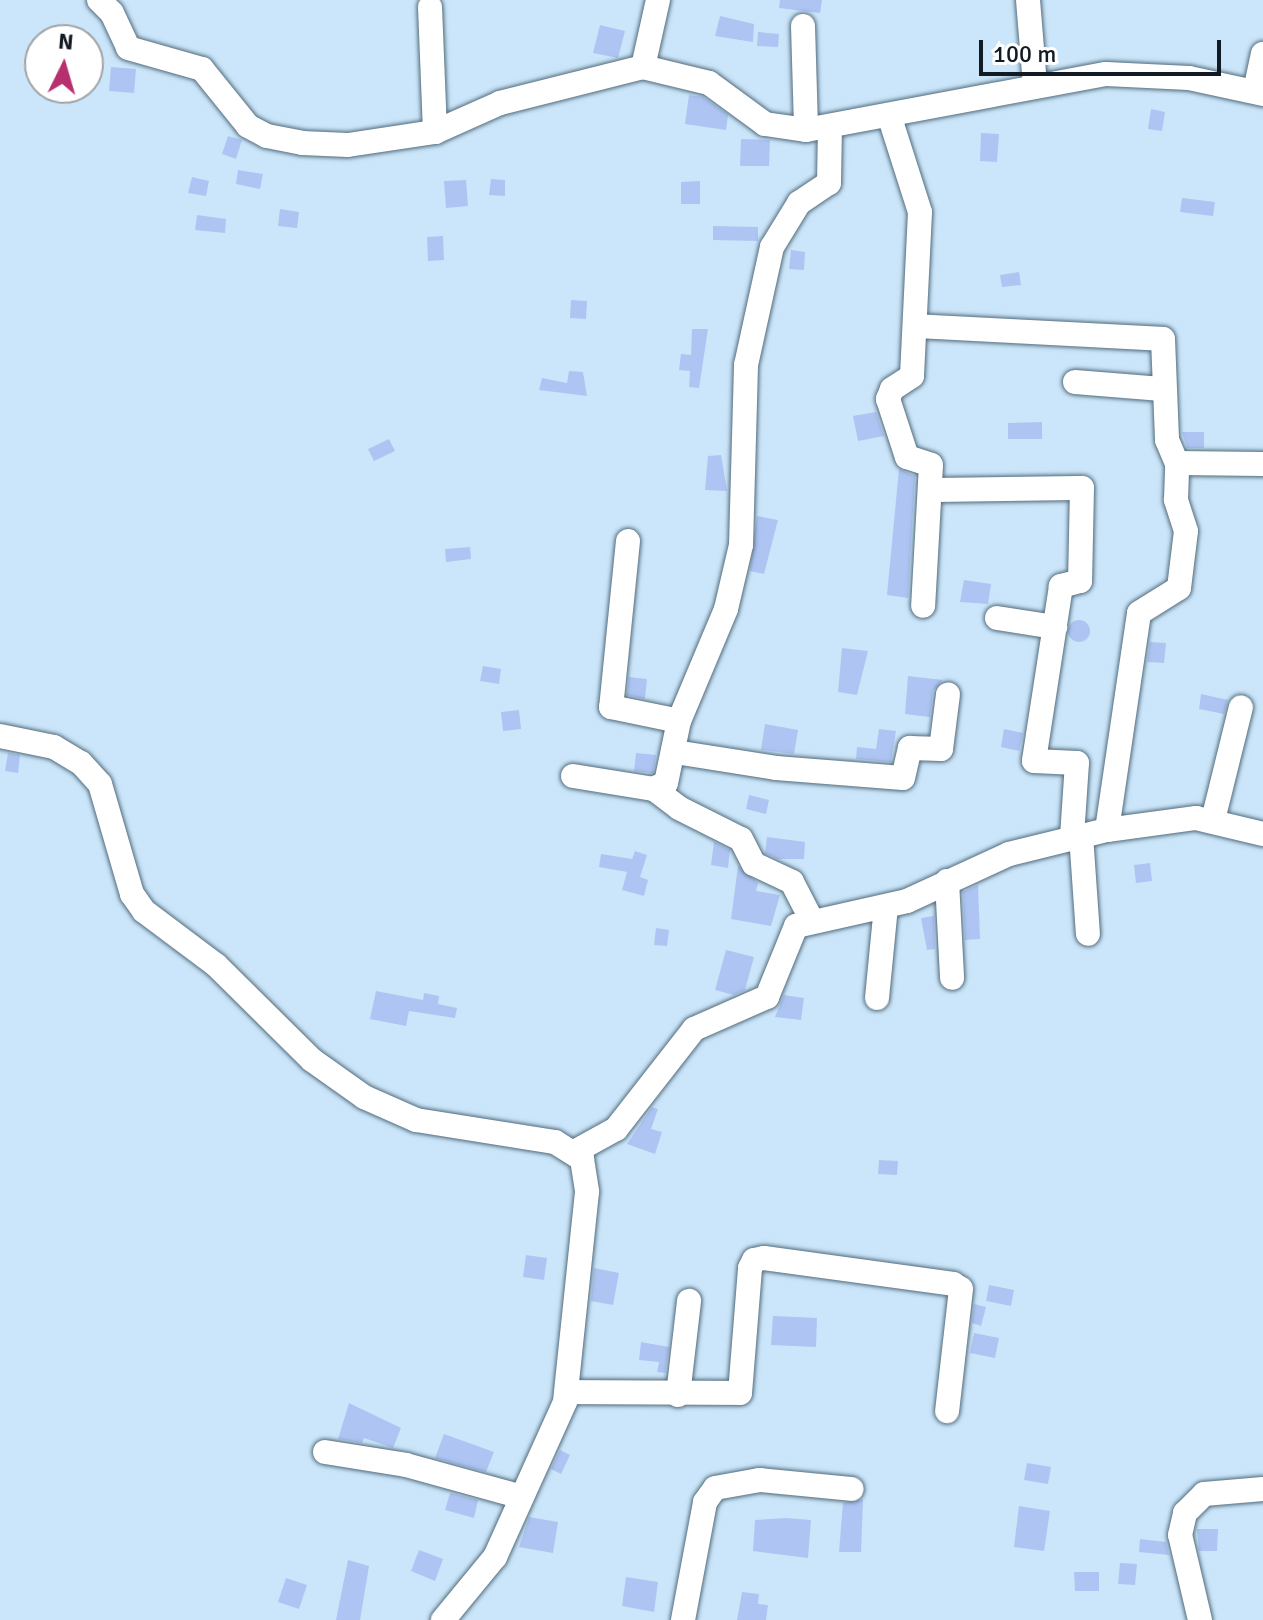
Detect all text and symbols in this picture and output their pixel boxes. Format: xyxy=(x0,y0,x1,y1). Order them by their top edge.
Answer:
north arrow xyxy=(24,24,104,104)
scale bar xyxy=(983,24,1225,74)
text: N xyxy=(57,27,75,56)
text: 100 m xyxy=(993,39,1056,69)

